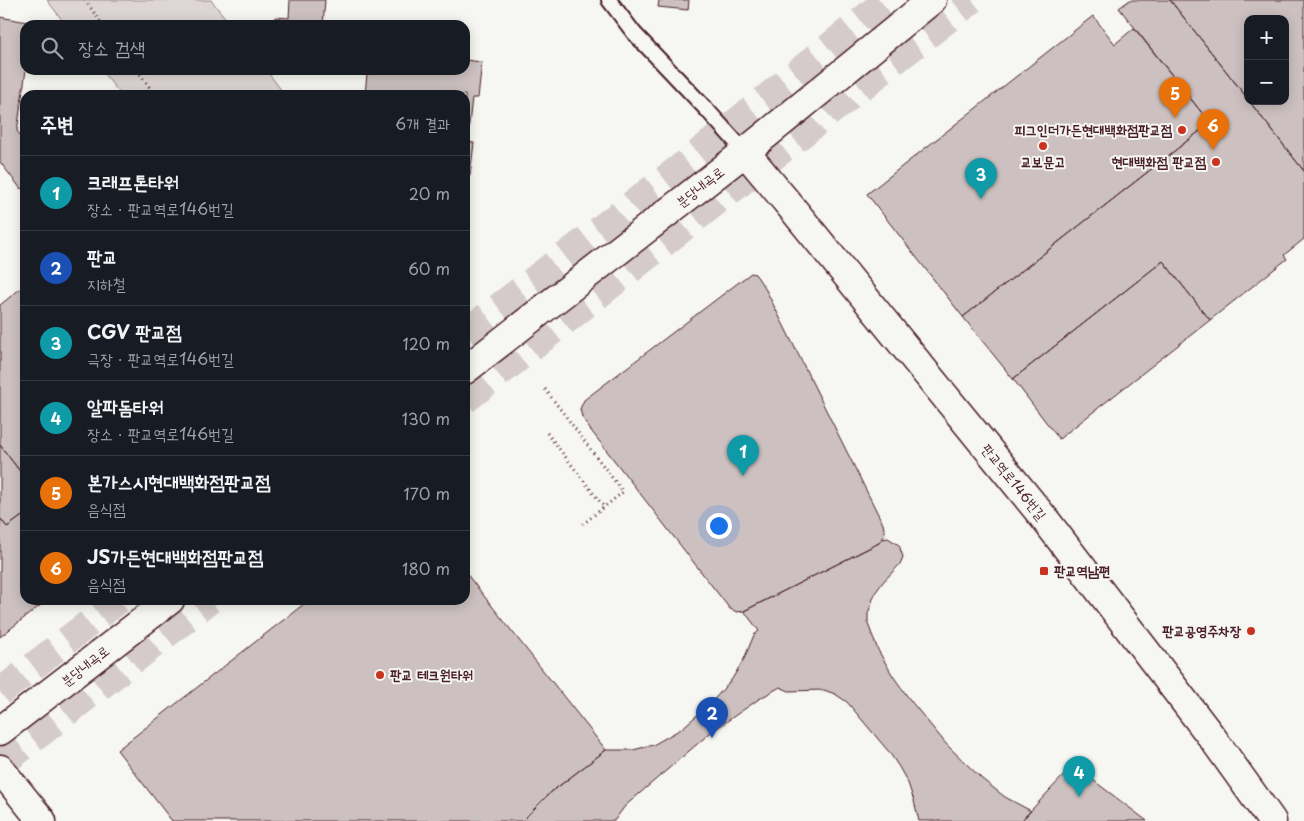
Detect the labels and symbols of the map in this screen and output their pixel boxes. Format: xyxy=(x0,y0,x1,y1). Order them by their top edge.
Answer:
pin: 5 xyxy=(1159,77,1191,118)
pin: 6 xyxy=(1197,109,1229,150)
place label: 피그인더가든현대백화점판교점 xyxy=(1014,119,1173,140)
marker: 피그인더가든현대백화점판교점 xyxy=(1176,124,1188,136)
marker: 교보문고 xyxy=(1037,140,1049,152)
place label: 교보문고 xyxy=(1020,151,1066,172)
place label: 현대백화점 판교점 xyxy=(1111,151,1207,172)
marker: 현대백화점 판교점 xyxy=(1210,156,1222,168)
pin: 3 xyxy=(965,158,997,199)
street label: 분당내곡로 xyxy=(671,161,728,212)
pin: 1 xyxy=(727,435,759,476)
street label: 판교역로146번길 xyxy=(977,439,1052,525)
your location xyxy=(706,513,732,539)
place label: 판교역남편 xyxy=(1054,560,1110,581)
marker: 판교역남편 xyxy=(1038,565,1050,577)
place label: 판교공영주차장 xyxy=(1162,620,1242,641)
marker: 판교공영주차장 xyxy=(1245,625,1257,637)
street label: 분당내곡로 xyxy=(56,640,113,691)
place label: 판교 테크원타워 xyxy=(390,664,473,685)
marker: 판교 테크원타워 xyxy=(374,669,386,681)
pin: 2 xyxy=(696,697,728,738)
pin: 4 xyxy=(1063,756,1095,797)

